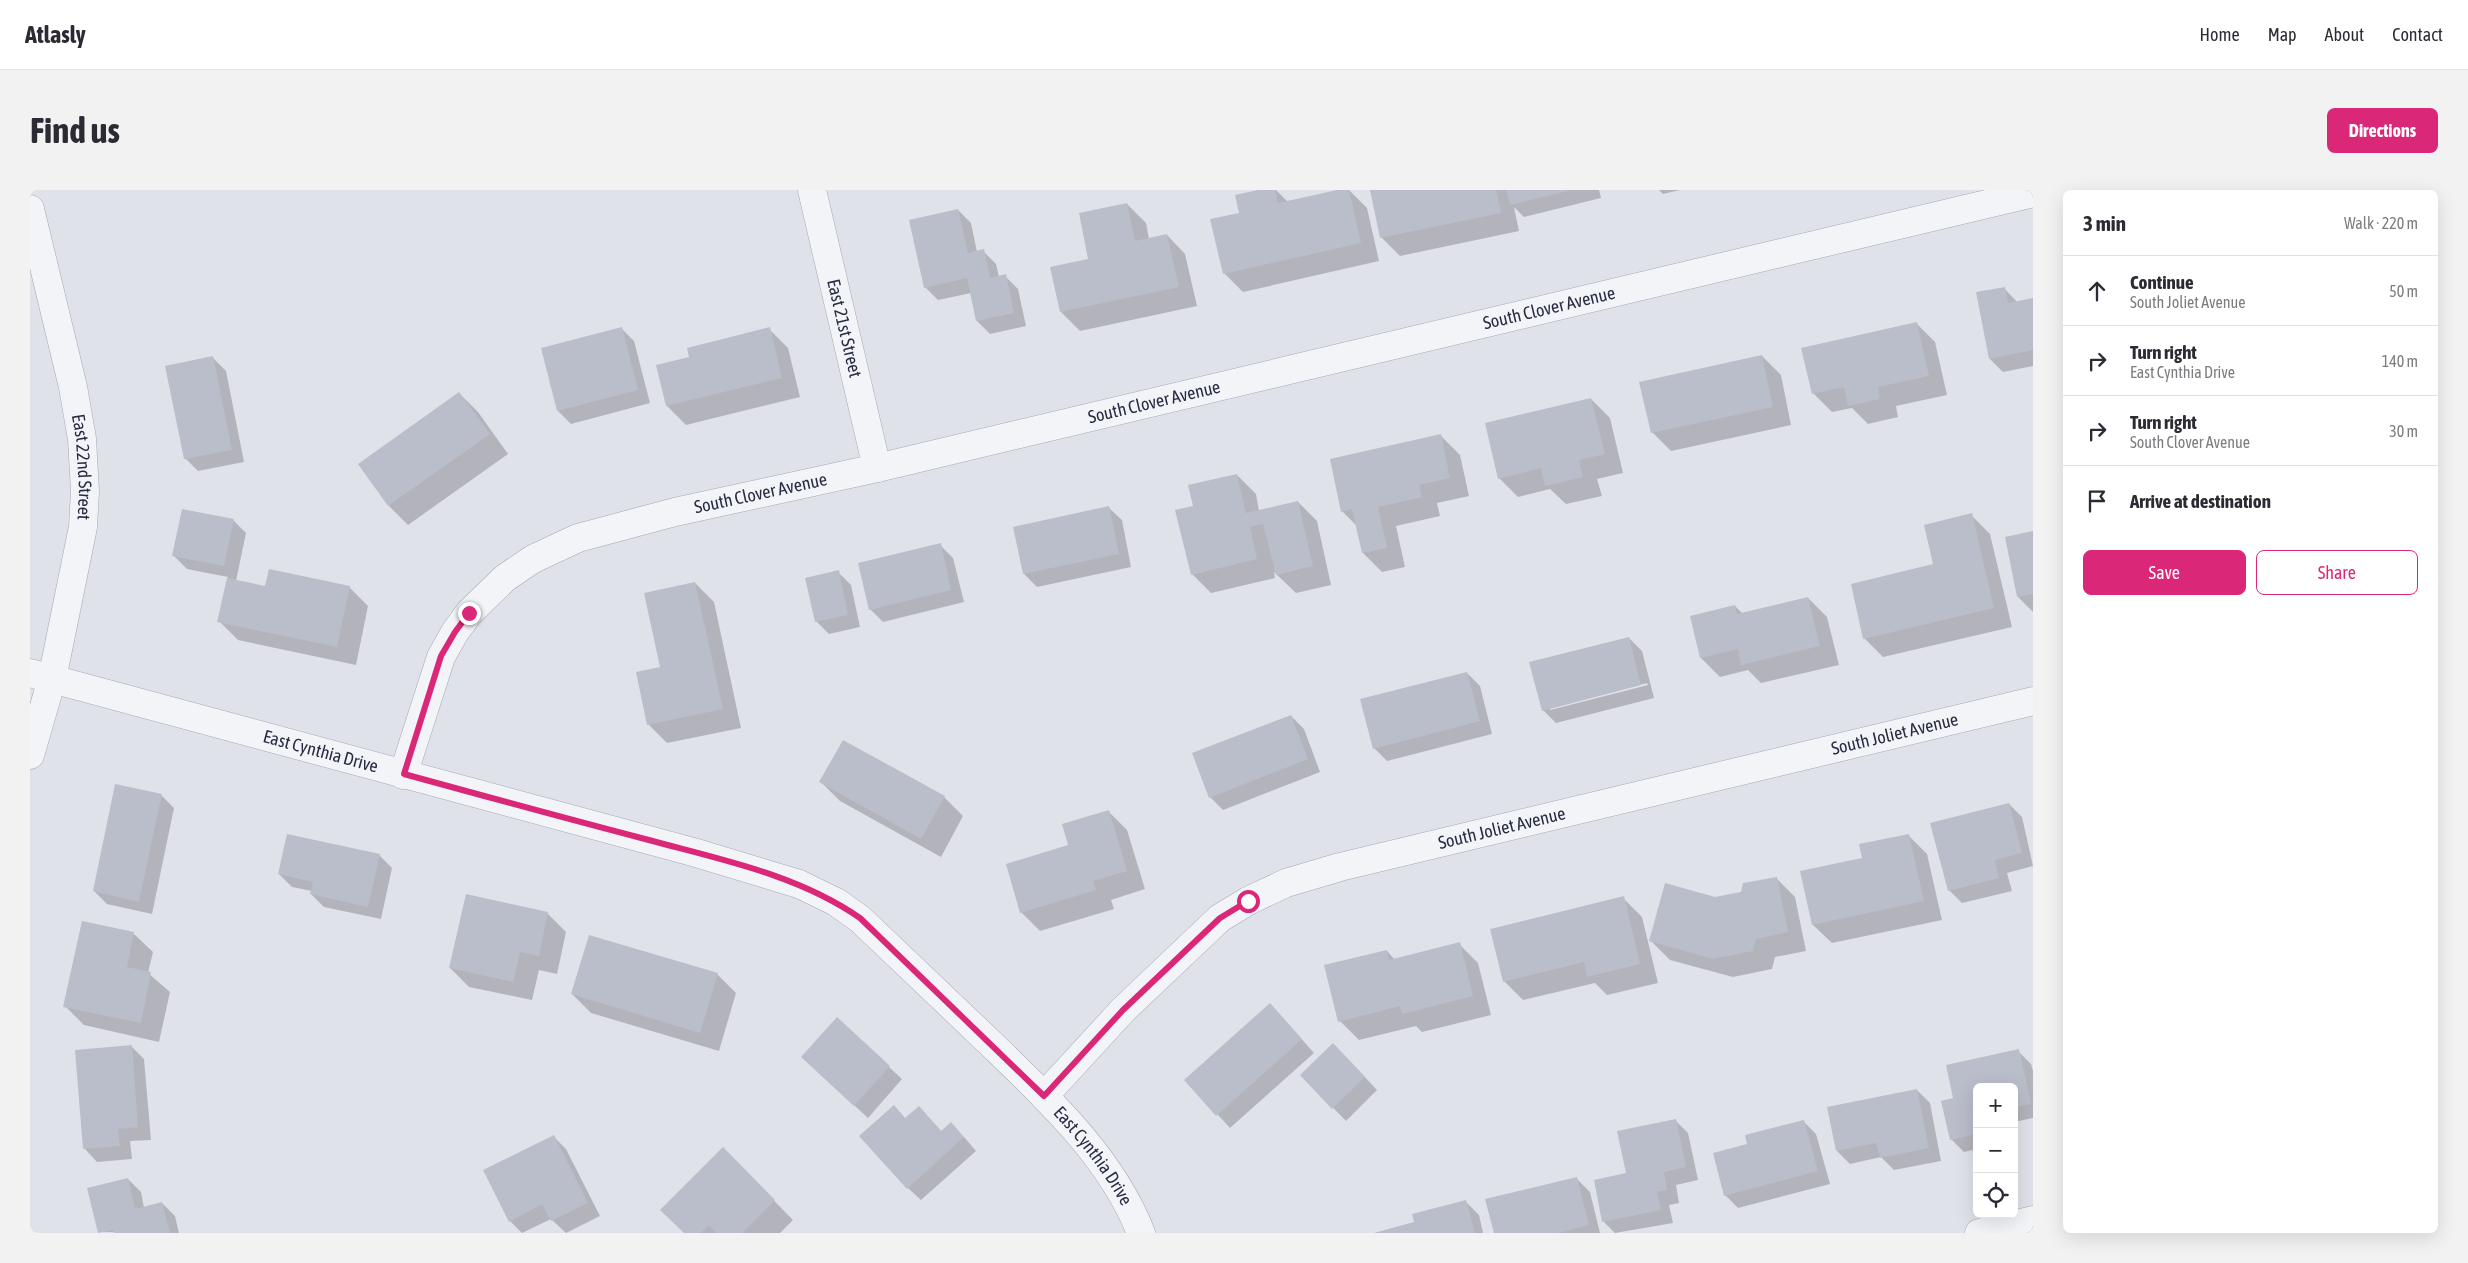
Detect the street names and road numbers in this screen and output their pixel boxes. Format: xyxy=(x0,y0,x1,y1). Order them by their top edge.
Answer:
street label: East 21st Street xyxy=(823,277,866,380)
street label: South Clover Avenue xyxy=(1481,282,1617,333)
street label: South Clover Avenue xyxy=(1086,376,1222,427)
street label: East 22nd Street xyxy=(68,412,96,521)
street label: South Clover Avenue xyxy=(692,468,829,518)
street label: South Joliet Avenue xyxy=(1829,708,1960,759)
street label: East Cynthia Drive xyxy=(261,725,381,777)
street label: South Joliet Avenue xyxy=(1436,802,1567,853)
street label: East Cynthia Drive xyxy=(1050,1102,1137,1209)

